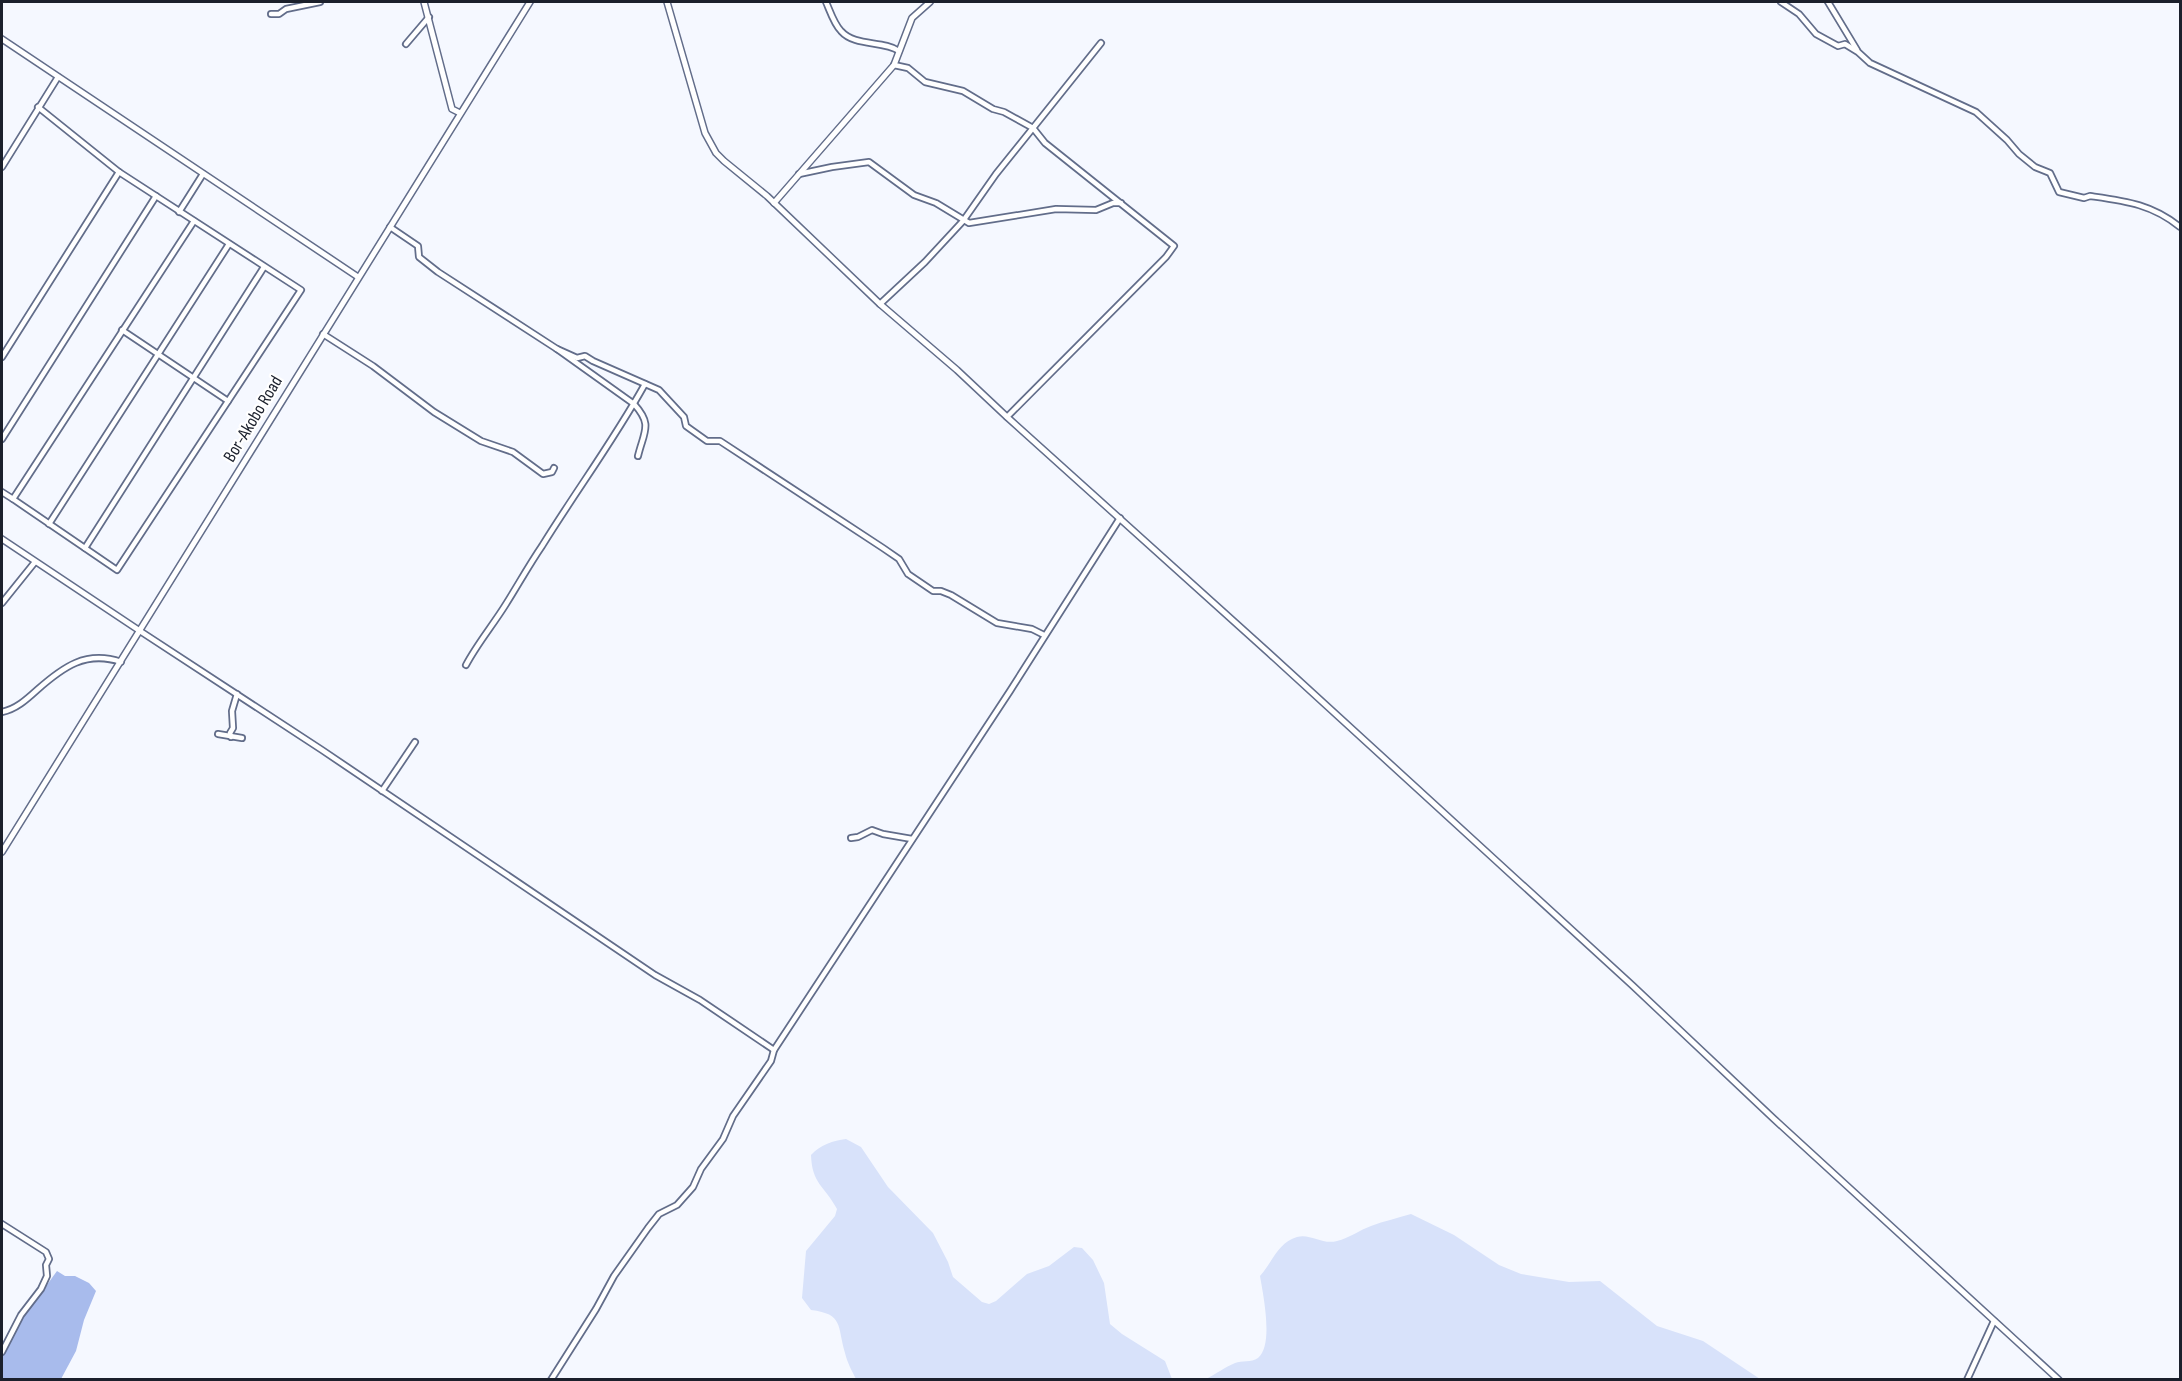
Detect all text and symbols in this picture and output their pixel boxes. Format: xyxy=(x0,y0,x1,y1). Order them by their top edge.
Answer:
street label: Bor-Akobo Road xyxy=(219,372,287,466)

